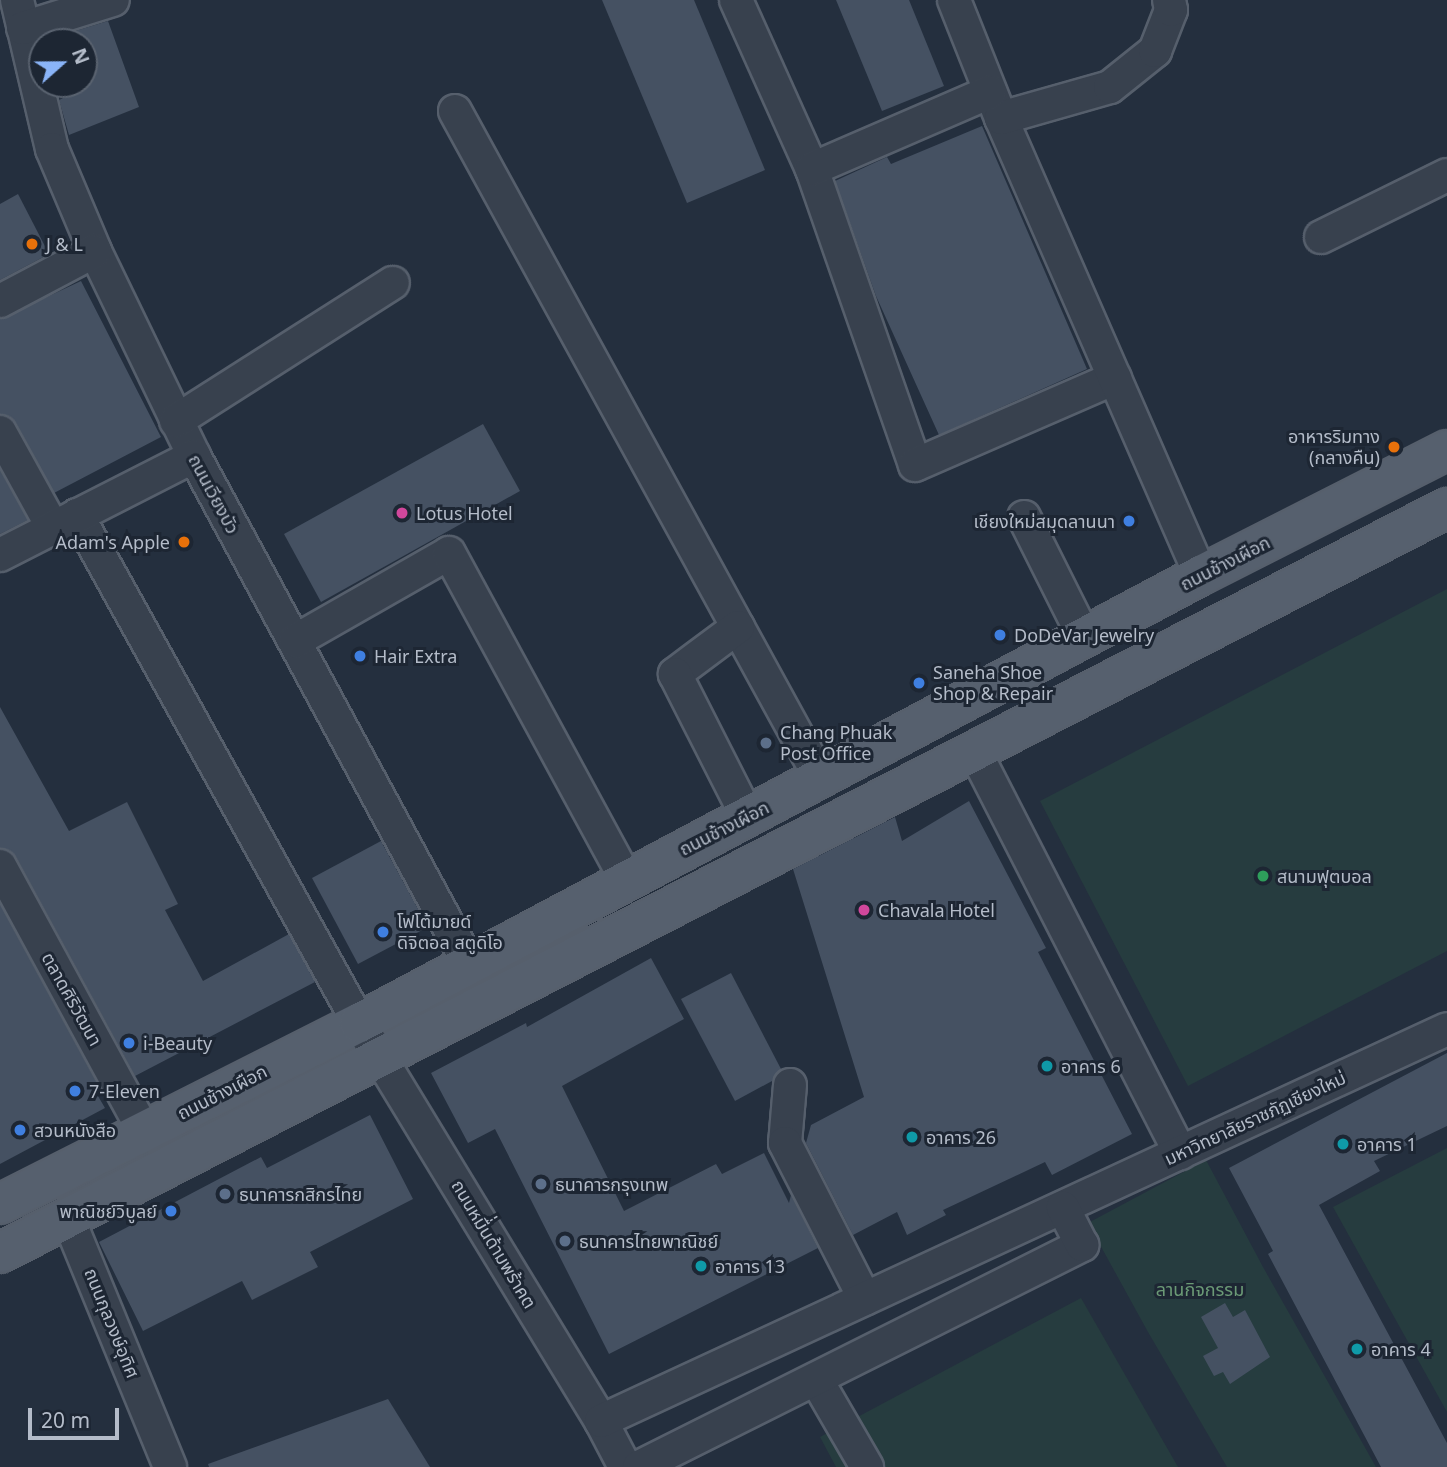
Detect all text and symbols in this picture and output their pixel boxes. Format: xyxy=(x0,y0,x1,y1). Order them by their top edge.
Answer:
north arrow xyxy=(28,28,98,98)
text: N xyxy=(66,44,96,68)
place label: J & L xyxy=(46,233,83,255)
marker: J & L xyxy=(24,236,40,252)
place label: อาหารริมทาง (กลางคืน) xyxy=(1288,426,1380,468)
marker: อาหารริมทาง (กลางคืน) xyxy=(1386,439,1402,455)
street label: ถนนเวียงบัว xyxy=(184,451,244,537)
place label: Lotus Hotel xyxy=(416,502,513,524)
marker: Lotus Hotel xyxy=(394,505,410,521)
place label: เชียงใหม่สมุดลานนา xyxy=(973,510,1115,532)
marker: เชียงใหม่สมุดลานนา xyxy=(1121,513,1137,529)
place label: Adam's Apple xyxy=(55,531,170,553)
street label: ถนนช้างเผือก xyxy=(1176,531,1274,595)
marker: Adam's Apple xyxy=(176,534,192,550)
place label: DoDeVar Jewelry xyxy=(1014,624,1154,646)
marker: DoDeVar Jewelry xyxy=(992,627,1008,643)
place label: Hair Extra xyxy=(374,645,457,667)
marker: Hair Extra xyxy=(352,648,368,664)
place label: Saneha Shoe Shop & Repair xyxy=(933,662,1053,704)
marker: Saneha Shoe Shop & Repair xyxy=(911,675,927,691)
place label: Chang Phuak Post Office xyxy=(780,722,892,764)
marker: Chang Phuak Post Office xyxy=(758,735,774,751)
street label: ถนนช้างเผือก xyxy=(675,796,773,860)
place label: สนามฟุตบอล xyxy=(1277,865,1372,887)
marker: สนามฟุตบอล xyxy=(1255,868,1271,884)
place label: Chavala Hotel xyxy=(878,899,995,921)
marker: Chavala Hotel xyxy=(856,902,872,918)
place label: โฟโต้มายด์ ดิจิตอล สตูดิโอ xyxy=(397,911,503,954)
marker: โฟโต้มายด์ ดิจิตอล สตูดิโอ xyxy=(375,924,391,940)
street label: ตลาดศิริวัฒนา xyxy=(37,948,107,1050)
place label: i-Beauty xyxy=(143,1032,212,1054)
marker: i-Beauty xyxy=(121,1035,137,1051)
place label: อาคาร 6 xyxy=(1061,1055,1121,1077)
marker: อาคาร 6 xyxy=(1039,1058,1055,1074)
street label: ถนนช้างเผือก xyxy=(173,1060,271,1124)
street label: มหาวิทยาลัยราชภัฏเชียงใหม่ xyxy=(1161,1066,1349,1170)
place label: 7-Eleven xyxy=(89,1080,160,1102)
marker: 7-Eleven xyxy=(67,1083,83,1099)
place label: สวนหนังสือ xyxy=(34,1119,116,1141)
marker: สวนหนังสือ xyxy=(12,1122,28,1138)
place label: อาคาร 26 xyxy=(926,1126,996,1148)
marker: อาคาร 26 xyxy=(904,1129,920,1145)
place label: อาคาร 1 xyxy=(1357,1133,1417,1155)
marker: อาคาร 1 xyxy=(1335,1136,1351,1152)
place label: ธนาคารกรุงเทพ xyxy=(555,1173,668,1195)
street label: ถนนหมื่่นด้ามพร้าคต xyxy=(447,1176,541,1312)
marker: ธนาคารกรุงเทพ xyxy=(533,1176,549,1192)
place label: ธนาคารกสิกรไทย xyxy=(239,1183,362,1205)
marker: ธนาคารกสิกรไทย xyxy=(217,1186,233,1202)
place label: พาณิชย์วิบูลย์ xyxy=(60,1200,157,1222)
marker: พาณิชย์วิบูลย์ xyxy=(163,1203,179,1219)
place label: ธนาคารไทยพาณิชย์ xyxy=(579,1230,718,1252)
marker: ธนาคารไทยพาณิชย์ xyxy=(557,1233,573,1249)
place label: อาคาร 13 xyxy=(715,1255,785,1277)
marker: อาคาร 13 xyxy=(693,1258,709,1274)
street label: ถนนกุลวงษ์อุทิศ xyxy=(80,1265,144,1381)
park label: ลานกิจกรรม xyxy=(1156,1278,1244,1300)
place label: อาคาร 4 xyxy=(1371,1338,1431,1360)
marker: อาคาร 4 xyxy=(1349,1341,1365,1357)
scale bar xyxy=(32,1394,122,1438)
text: 20 m xyxy=(41,1406,90,1434)

